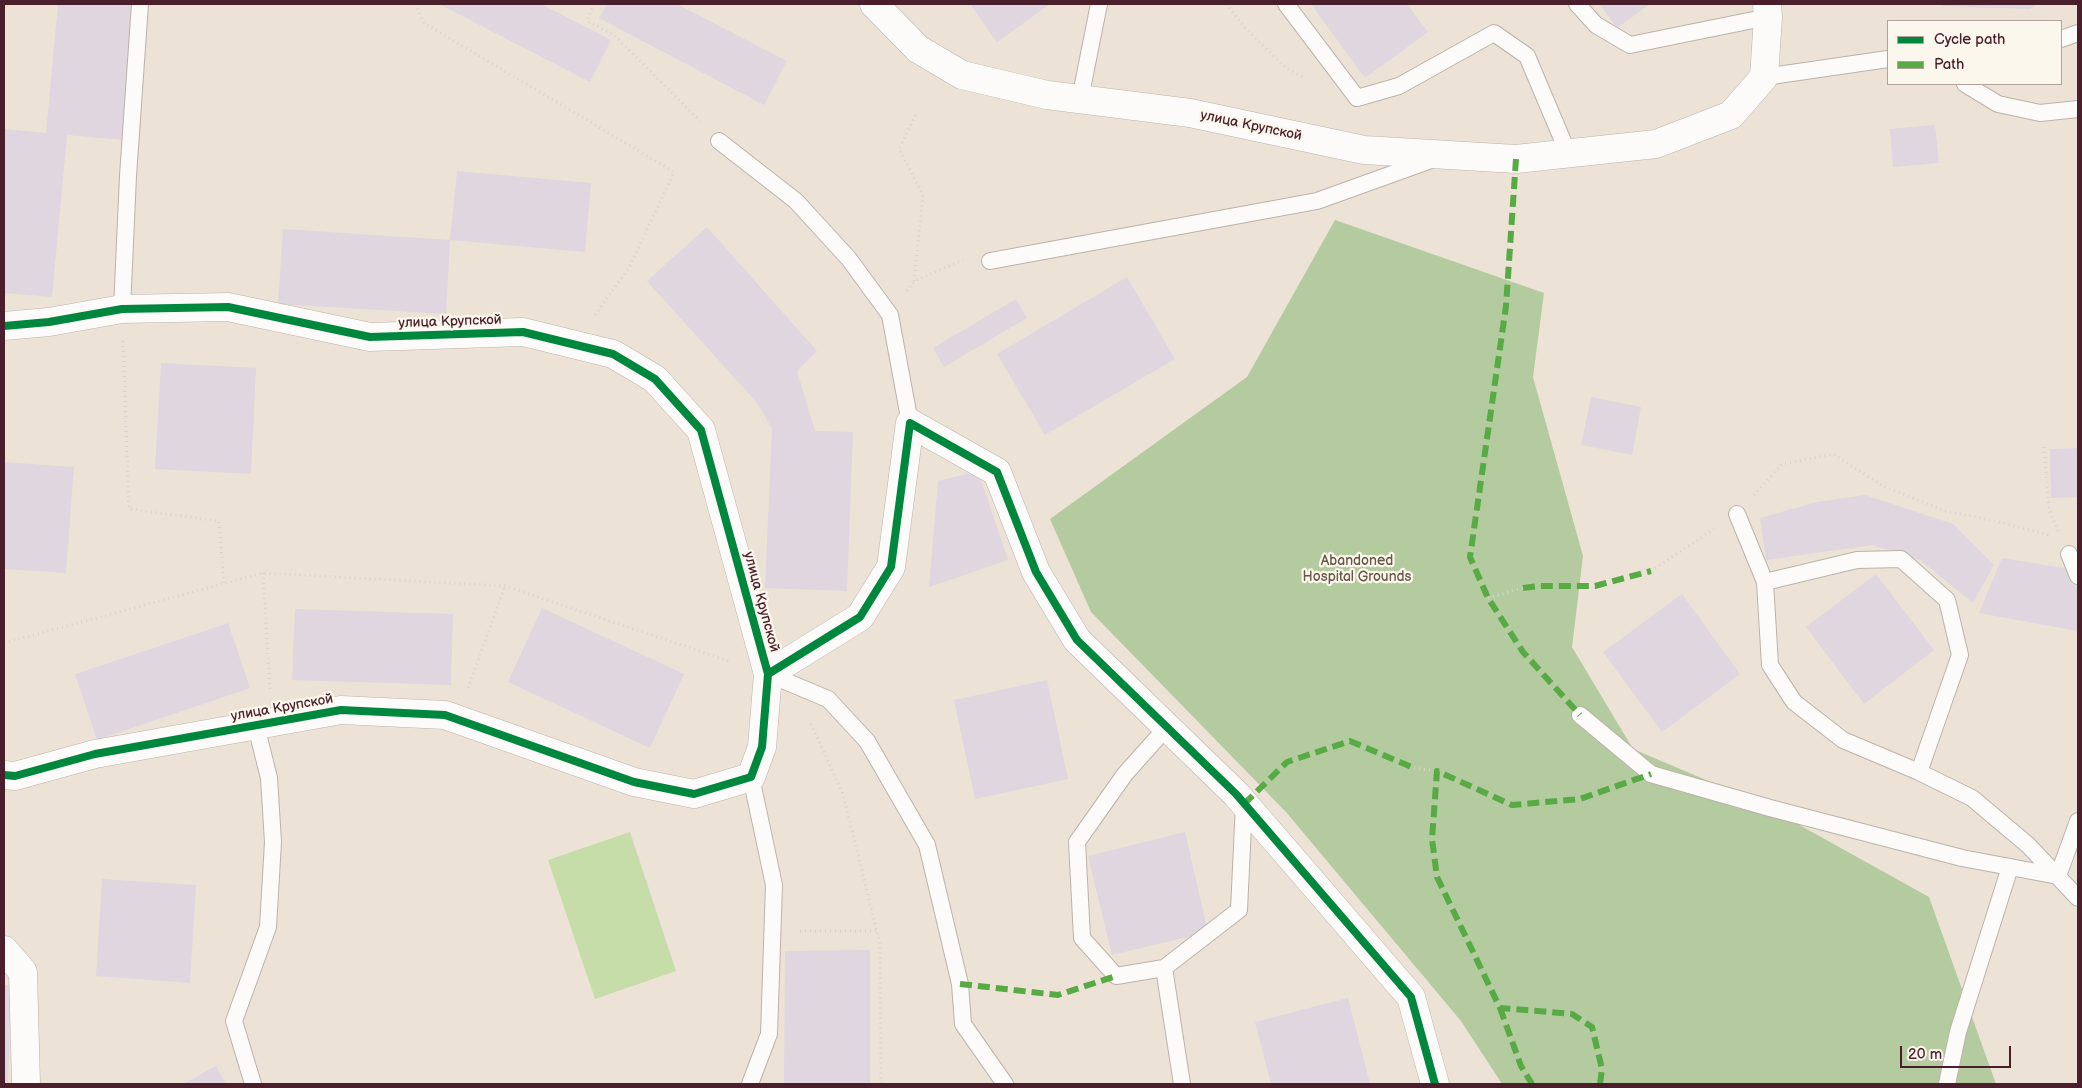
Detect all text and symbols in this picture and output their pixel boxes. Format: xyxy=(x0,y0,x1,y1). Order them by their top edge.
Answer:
legend xyxy=(1887,20,2062,85)
text: Cycle path xyxy=(1934,30,2005,49)
text: Path xyxy=(1934,55,1964,74)
street label: улица Крупской xyxy=(1199,107,1303,145)
street label: улица Крупской xyxy=(398,312,502,332)
street label: улица Крупской xyxy=(740,550,782,654)
park label: Abandoned Hospital Grounds xyxy=(1303,553,1411,586)
street label: улица Крупской xyxy=(230,691,334,725)
scale bar xyxy=(1902,1036,2013,1068)
text: 20 m xyxy=(1908,1045,1942,1064)

